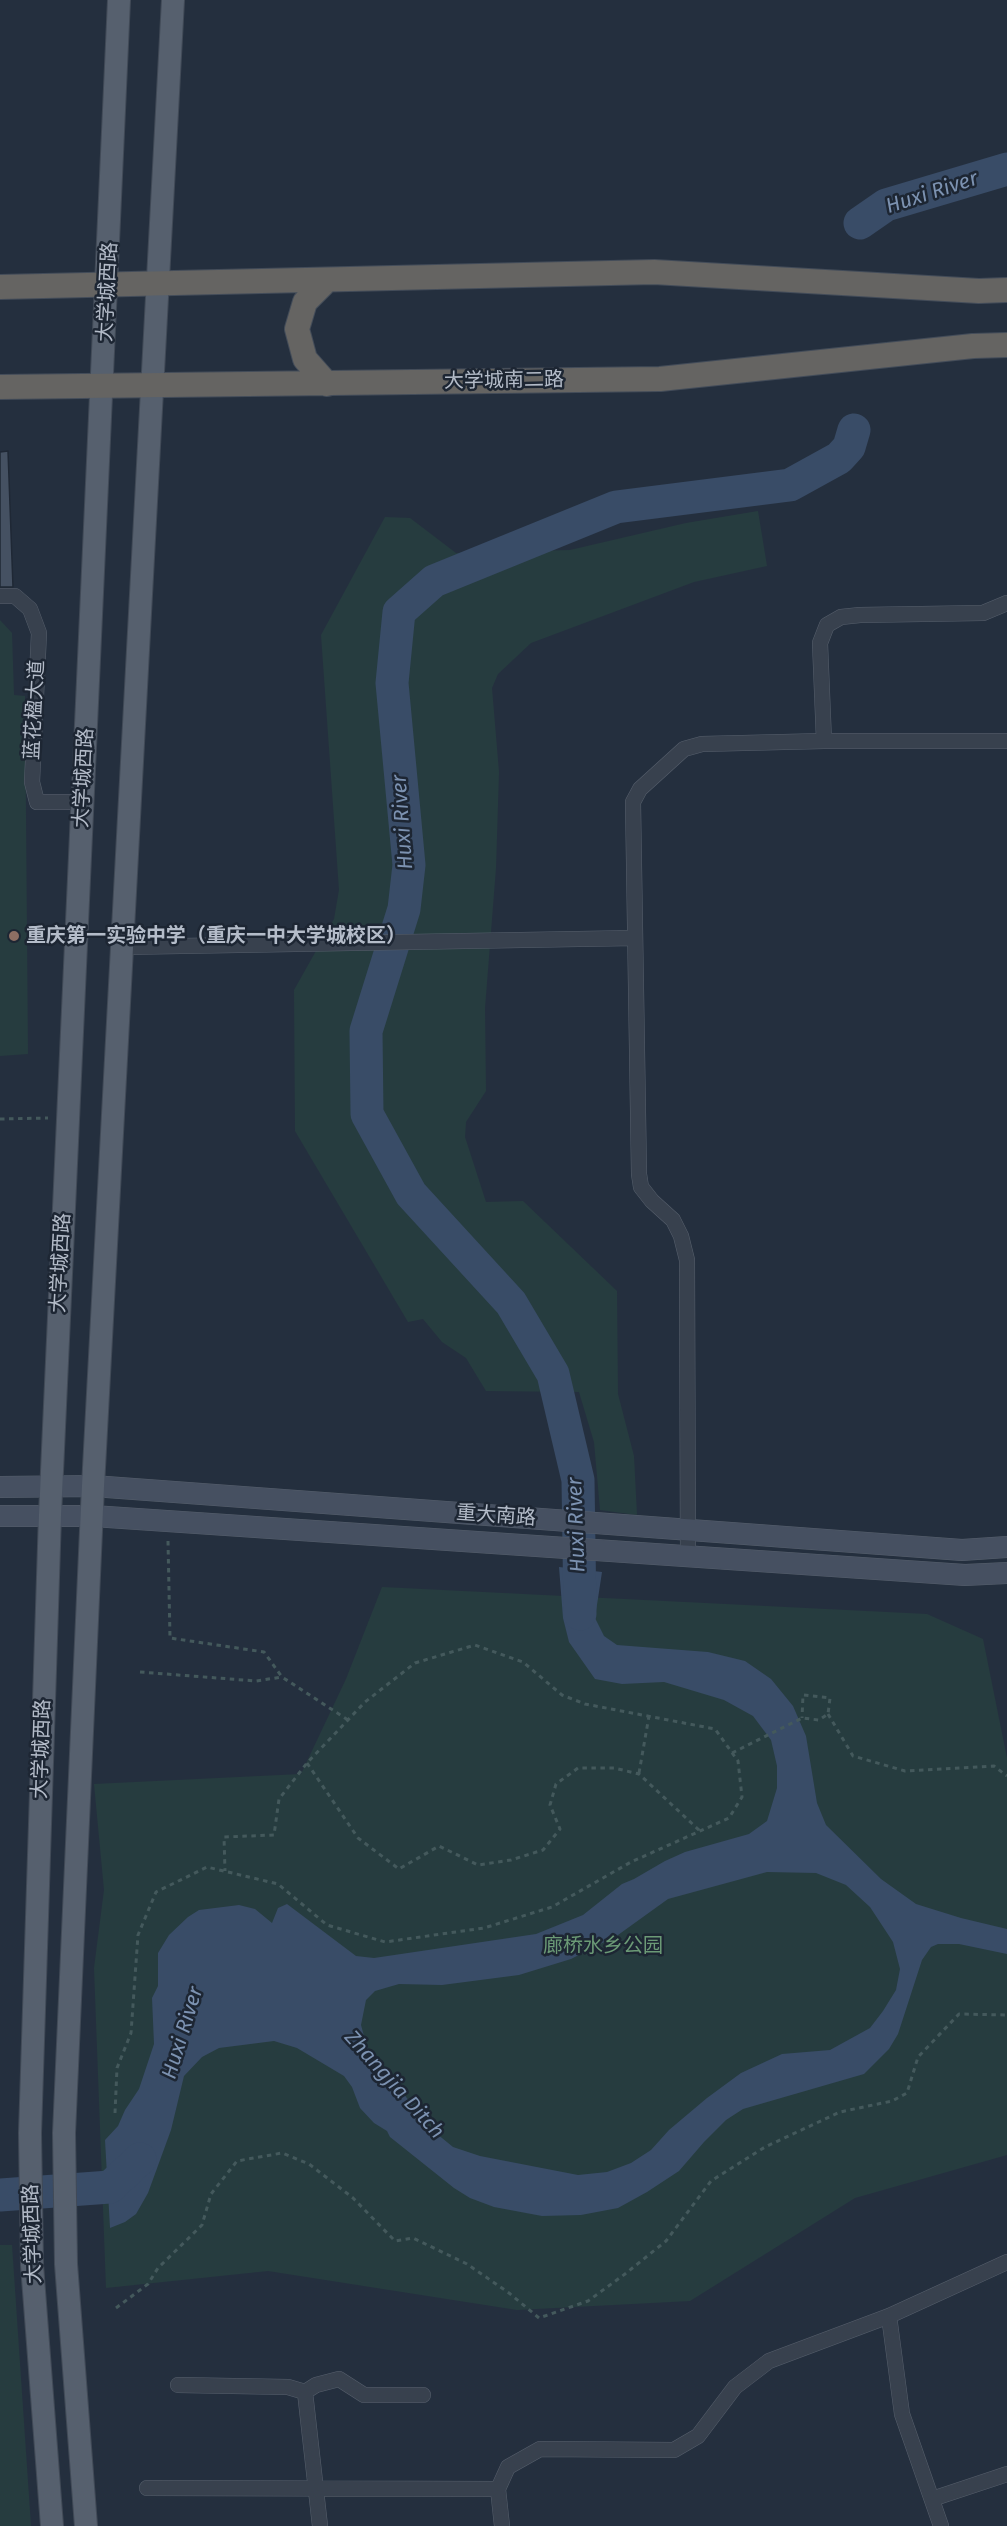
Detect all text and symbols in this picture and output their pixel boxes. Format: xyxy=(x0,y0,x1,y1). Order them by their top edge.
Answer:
water label: Huxi River xyxy=(883,166,981,220)
street label: 大学城西路 xyxy=(93,241,123,343)
street label: 大学城南二路 xyxy=(444,368,564,394)
street label: 蓝花楹大道 xyxy=(20,659,50,761)
street label: 大学城西路 xyxy=(69,727,99,829)
water label: Huxi River xyxy=(387,774,419,870)
place label: 重庆第一实验中学（重庆一中大学城校区） xyxy=(26,924,406,948)
marker: 重庆第一实验中学（重庆一中大学城校区） xyxy=(7,929,21,943)
street label: 大学城西路 xyxy=(46,1212,76,1314)
water label: Huxi River xyxy=(563,1477,591,1573)
street label: 重大南路 xyxy=(455,1501,537,1531)
street label: 大学城西路 xyxy=(28,1699,56,1799)
park label: 廊桥水乡公园 xyxy=(543,1934,663,1958)
water label: Huxi River xyxy=(157,1984,209,2082)
water label: Zhangjia Ditch xyxy=(339,2026,449,2144)
street label: 大学城西路 xyxy=(19,2184,47,2284)

